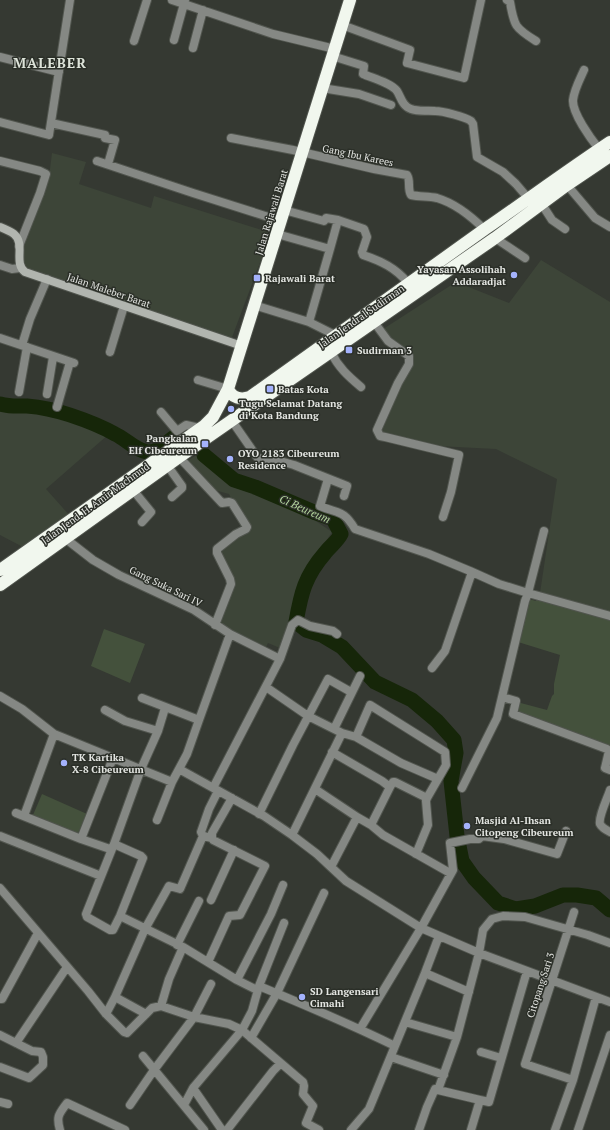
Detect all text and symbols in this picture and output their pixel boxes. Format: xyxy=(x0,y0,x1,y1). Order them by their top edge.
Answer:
district label: MALEBER xyxy=(13,53,87,72)
street label: Gang Ibu Karees xyxy=(321,142,395,169)
street label: Jalan Rajawali Barat xyxy=(252,168,291,257)
place label: Yayasan Assolihah Addaradjat xyxy=(417,263,507,288)
street label: Jalan Maleber Barat xyxy=(65,270,152,311)
marker: Yayasan Assolihah Addaradjat xyxy=(509,270,519,280)
place label: Rajawali Barat xyxy=(265,272,335,285)
marker: Rajawali Barat xyxy=(252,273,262,283)
street label: Jalan Jendral Sudirman xyxy=(316,282,407,351)
place label: Sudirman 3 xyxy=(357,344,412,357)
marker: Sudirman 3 xyxy=(344,345,354,355)
place label: Batas Kota xyxy=(278,383,329,396)
marker: Batas Kota xyxy=(265,384,275,394)
place label: Tugu Selamat Datang di Kota Bandung xyxy=(239,397,342,422)
marker: Tugu Selamat Datang di Kota Bandung xyxy=(226,404,236,414)
place label: Pangkalan Elf Cibeureum xyxy=(129,432,198,457)
marker: Pangkalan Elf Cibeureum xyxy=(200,439,210,449)
place label: OYO 2183 Cibeureum Residence xyxy=(238,447,340,472)
marker: OYO 2183 Cibeureum Residence xyxy=(225,454,235,464)
street label: Jalan Jend. H. Amir Machmud xyxy=(39,460,152,547)
water label: Ci Beureum xyxy=(277,492,333,527)
street label: Gang Suka Sari IV xyxy=(127,563,204,610)
place label: TK Kartika X-8 Cibeureum xyxy=(72,751,145,776)
marker: TK Kartika X-8 Cibeureum xyxy=(59,758,69,768)
place label: Masjid Al-Ihsan Citopeng Cibeureum xyxy=(475,814,574,839)
marker: Masjid Al-Ihsan Citopeng Cibeureum xyxy=(462,821,472,831)
street label: Citopang Sari 3 xyxy=(524,951,557,1020)
place label: SD Langensari Cimahi xyxy=(310,985,379,1010)
marker: SD Langensari Cimahi xyxy=(297,992,307,1002)

